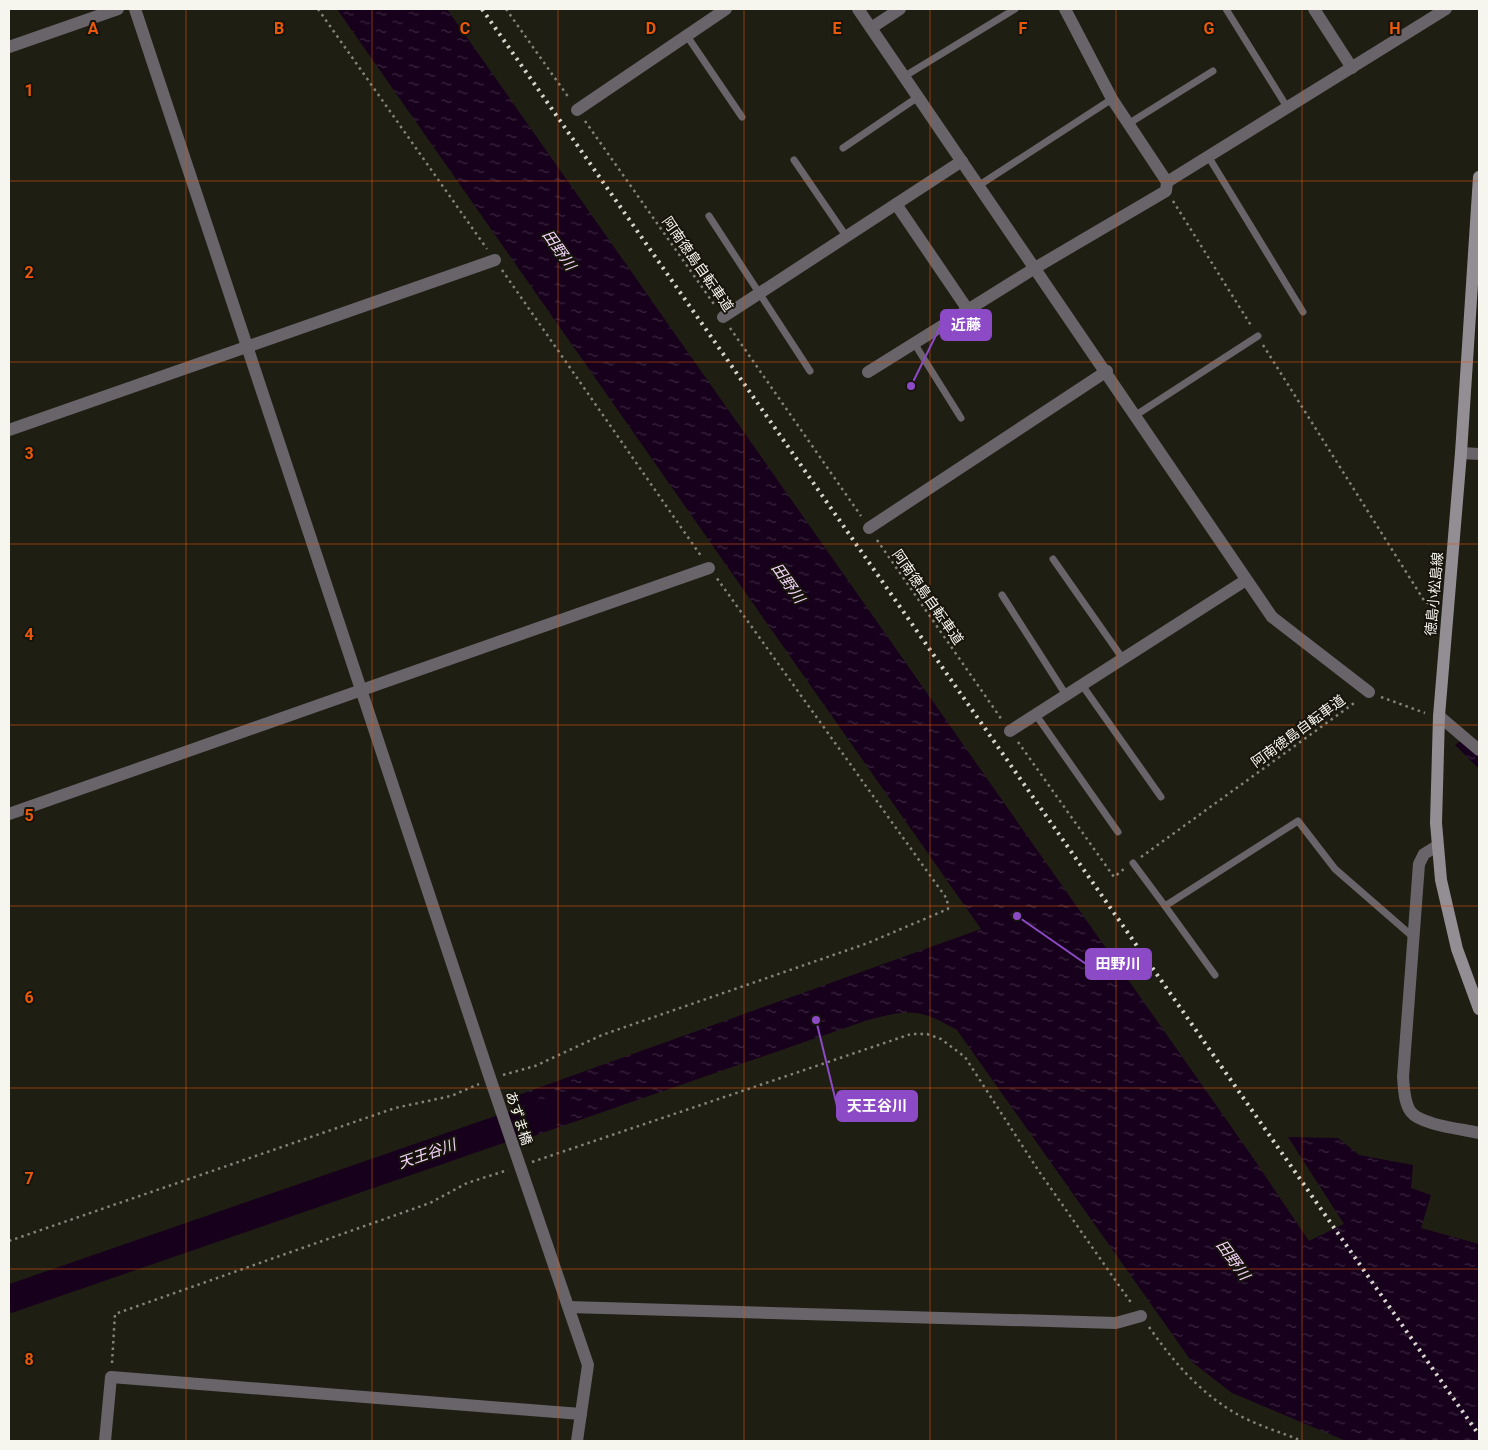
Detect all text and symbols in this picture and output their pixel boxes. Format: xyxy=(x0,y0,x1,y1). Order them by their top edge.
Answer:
text: A xyxy=(88,19,99,38)
text: B xyxy=(274,19,284,38)
text: C xyxy=(460,19,470,38)
text: D xyxy=(646,19,656,38)
text: E xyxy=(833,19,842,38)
text: F xyxy=(1019,19,1028,38)
text: G xyxy=(1204,19,1215,38)
text: H xyxy=(1389,19,1401,38)
text: 1 xyxy=(24,81,34,100)
street label: 阿南徳島自転車道 xyxy=(659,214,737,314)
water label: 田野川 xyxy=(539,226,580,275)
text: 2 xyxy=(24,263,34,282)
callout: 近藤 xyxy=(941,310,991,340)
text: 近藤 xyxy=(951,316,981,334)
text: 3 xyxy=(24,444,34,463)
street label: 阿南徳島自転車道 xyxy=(889,547,967,647)
street label: 徳島小松島線 xyxy=(1422,551,1446,637)
water label: 田野川 xyxy=(768,559,809,608)
text: 4 xyxy=(24,625,34,644)
street label: 阿南徳島自転車道 xyxy=(1248,692,1348,770)
text: 5 xyxy=(24,806,34,825)
callout: 田野川 xyxy=(1086,949,1151,979)
text: 田野川 xyxy=(1095,955,1141,973)
text: 6 xyxy=(24,988,34,1007)
street label: あずま橋 xyxy=(503,1089,535,1147)
callout: 天王谷川 xyxy=(837,1091,917,1121)
text: 天王谷川 xyxy=(847,1097,907,1115)
water label: 天王谷川 xyxy=(396,1135,460,1172)
text: 7 xyxy=(24,1169,34,1188)
water label: 田野川 xyxy=(1212,1237,1255,1285)
text: 8 xyxy=(24,1350,34,1369)

